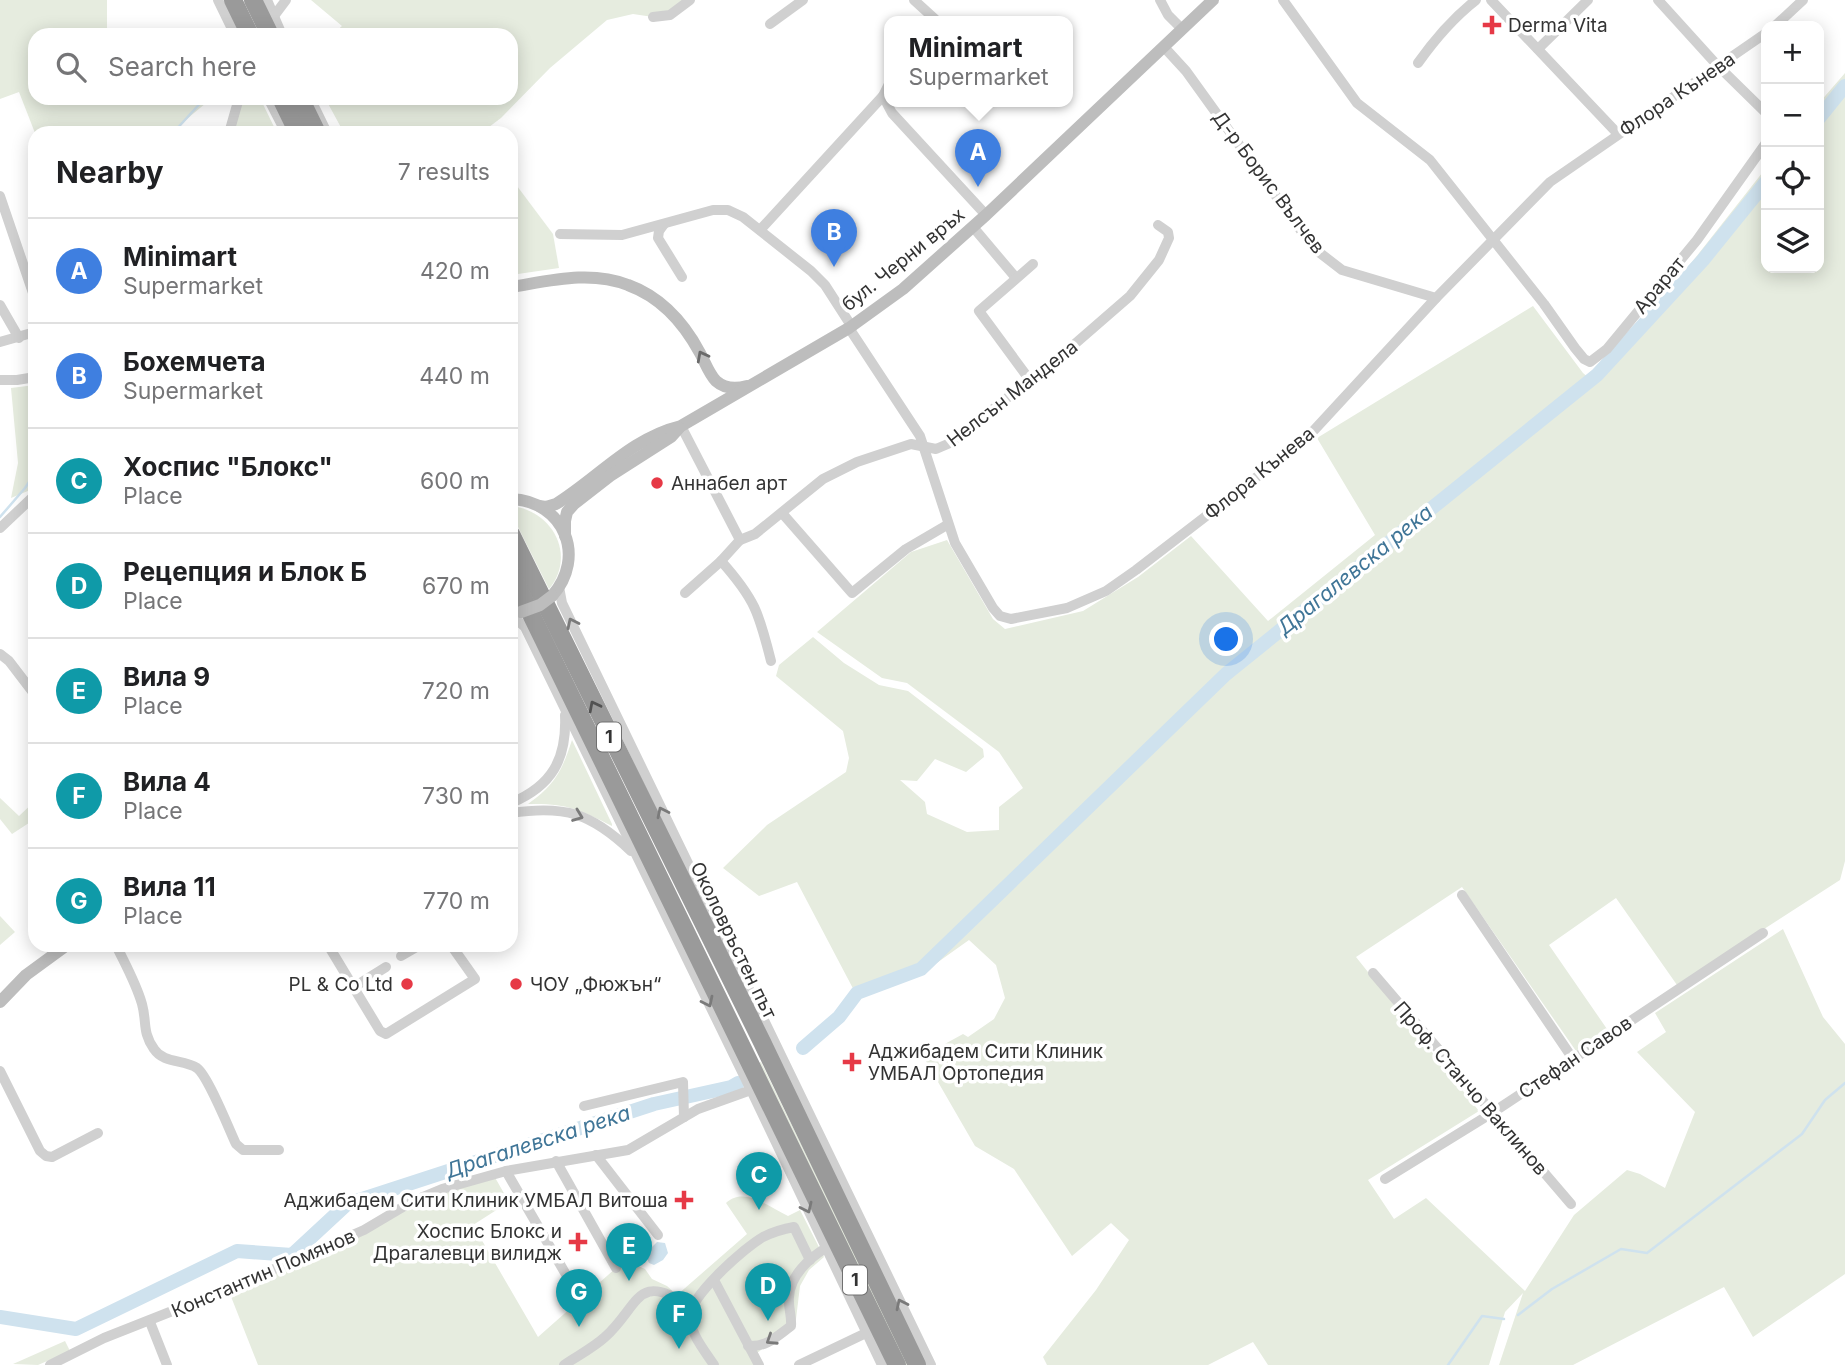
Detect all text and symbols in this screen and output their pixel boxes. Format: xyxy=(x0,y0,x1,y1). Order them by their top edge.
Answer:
place label: Derma Vita xyxy=(1508,14,1608,37)
marker: Derma Vita xyxy=(1482,15,1502,35)
popup xyxy=(884,16,1073,107)
map controls xyxy=(1761,21,1824,273)
button: + xyxy=(1761,21,1824,84)
search box xyxy=(28,28,518,105)
text: Minimart xyxy=(909,32,1022,63)
street label: Флора Кънева xyxy=(1615,47,1740,142)
icon: search xyxy=(52,48,90,86)
text: Search here xyxy=(108,51,257,82)
text: Supermarket xyxy=(909,63,1049,91)
button: − xyxy=(1761,84,1824,147)
street label: Д-р Борис Вълчев xyxy=(1208,107,1330,258)
pin: A xyxy=(955,129,1001,187)
button: locate xyxy=(1761,147,1824,210)
text: Nearby xyxy=(56,154,164,190)
text: 7 results xyxy=(398,158,490,186)
street label: бул. Черни връх xyxy=(837,203,969,316)
pin: B xyxy=(811,209,857,267)
button: layers xyxy=(1761,210,1824,273)
text: Minimart xyxy=(123,241,237,272)
street label: Арарат xyxy=(1629,252,1690,318)
text: A xyxy=(70,257,88,285)
text: 420 m xyxy=(420,257,490,285)
text: Supermarket xyxy=(123,272,263,300)
street label: Нелсън Мандела xyxy=(942,335,1082,452)
text: Бохемчета xyxy=(123,346,266,377)
one-way arrow xyxy=(697,351,710,363)
text: B xyxy=(71,362,87,390)
text: 440 m xyxy=(419,362,490,390)
text: Supermarket xyxy=(123,377,263,405)
street label: Флора Кънева xyxy=(1200,422,1319,525)
text: Хоспис "Блокс" xyxy=(123,451,333,482)
text: C xyxy=(70,467,88,495)
text: 600 m xyxy=(420,467,490,495)
place label: Аннабел арт xyxy=(671,472,787,495)
marker: Аннабел арт xyxy=(649,475,665,491)
text: Place xyxy=(123,482,183,510)
water label: Драгалевска река xyxy=(1271,499,1438,641)
text: Рецепция и Блок Б xyxy=(123,556,367,587)
text: D xyxy=(71,572,87,600)
text: 670 m xyxy=(422,572,490,600)
text: Place xyxy=(123,587,183,615)
one-way arrow xyxy=(566,618,580,630)
your location xyxy=(1209,622,1243,656)
text: Вила 9 xyxy=(123,661,210,692)
text: E xyxy=(72,677,86,705)
text: 720 m xyxy=(422,677,490,705)
text: Place xyxy=(123,692,183,720)
one-way arrow xyxy=(589,701,603,713)
road number: 1 xyxy=(597,722,621,752)
text: Вила 4 xyxy=(123,766,211,797)
text: F xyxy=(72,782,86,810)
text: 730 m xyxy=(422,782,490,810)
text: Place xyxy=(123,797,183,825)
one-way arrow xyxy=(571,807,583,821)
one-way arrow xyxy=(656,807,670,819)
street label: Околовръстен път xyxy=(686,858,782,1023)
text: Вила 11 xyxy=(123,871,216,902)
text: G xyxy=(70,887,88,915)
text: 770 m xyxy=(423,887,490,915)
text: Place xyxy=(123,902,183,930)
place label: PL & Co Ltd xyxy=(289,973,393,996)
place label: ЧОУ „Фюжън“ xyxy=(530,973,661,996)
marker: PL & Co Ltd xyxy=(399,976,415,992)
marker: ЧОУ „Фюжън“ xyxy=(508,976,524,992)
one-way arrow xyxy=(700,995,714,1007)
street label: Проф. Станчо Ваклинов xyxy=(1389,997,1552,1180)
street label: Стефан Савов xyxy=(1514,1011,1636,1104)
place label: Аджибадем Сити Клиник УМБАЛ Ортопедия xyxy=(868,1040,1104,1085)
marker: Аджибадем Сити Клиник УМБАЛ Ортопедия xyxy=(842,1052,862,1072)
water label: Драгалевска река xyxy=(441,1100,633,1184)
pin: C xyxy=(736,1152,782,1210)
place label: Аджибадем Сити Клиник УМБАЛ Витоша xyxy=(284,1189,668,1212)
marker: Аджибадем Сити Клиник УМБАЛ Витоша xyxy=(674,1190,694,1210)
one-way arrow xyxy=(799,1201,813,1213)
place label: Хоспис Блокс и Драгалевци вилидж xyxy=(373,1220,562,1265)
pin: E xyxy=(606,1223,652,1281)
street label: Константин Помянов xyxy=(168,1224,358,1323)
marker: Хоспис Блокс и Драгалевци вилидж xyxy=(568,1232,588,1252)
pin: D xyxy=(745,1263,791,1321)
road number: 1 xyxy=(843,1266,867,1294)
pin: G xyxy=(556,1269,602,1327)
pin: F xyxy=(656,1291,702,1349)
one-way arrow xyxy=(896,1299,910,1311)
one-way arrow xyxy=(766,1331,779,1344)

